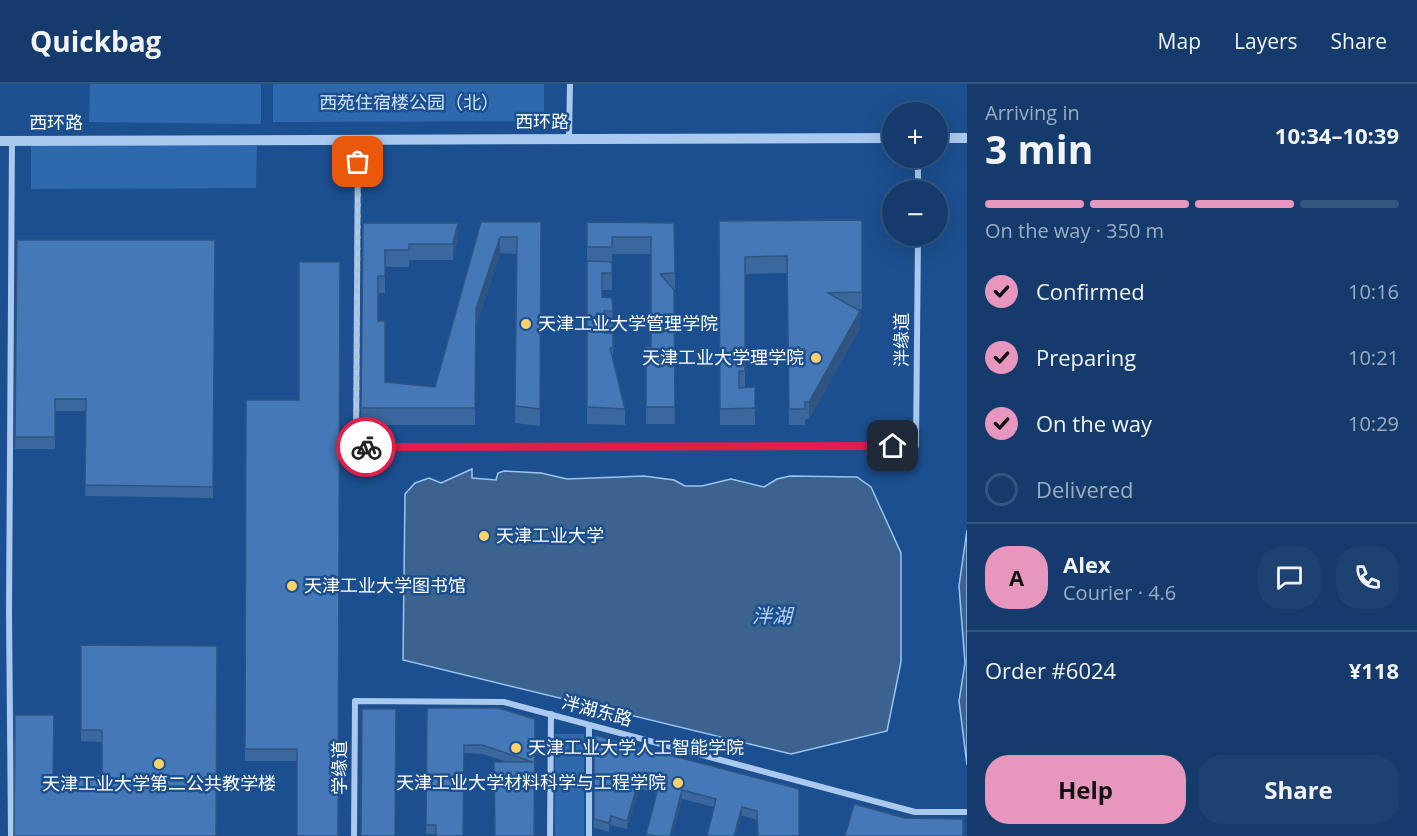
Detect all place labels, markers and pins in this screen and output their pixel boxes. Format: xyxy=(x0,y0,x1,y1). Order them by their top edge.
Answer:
pin xyxy=(332,136,383,187)
place label: 天津工业大学管理学院 xyxy=(538,311,718,335)
marker: 天津工业大学管理学院 xyxy=(519,317,533,331)
place label: 天津工业大学理学院 xyxy=(642,345,804,369)
marker: 天津工业大学理学院 xyxy=(809,351,823,365)
pin xyxy=(867,420,918,471)
place label: 天津工业大学 xyxy=(496,523,604,547)
marker: 天津工业大学 xyxy=(477,529,491,543)
place label: 天津工业大学图书馆 xyxy=(304,573,466,597)
marker: 天津工业大学图书馆 xyxy=(285,579,299,593)
place label: 天津工业大学人工智能学院 xyxy=(528,735,744,759)
marker: 天津工业大学人工智能学院 xyxy=(509,741,523,755)
marker: 天津工业大学第二公共教学楼 xyxy=(152,757,166,771)
place label: 天津工业大学材料科学与工程学院 xyxy=(396,770,666,794)
place label: 天津工业大学第二公共教学楼 xyxy=(42,771,276,795)
marker: 天津工业大学材料科学与工程学院 xyxy=(671,776,685,790)

